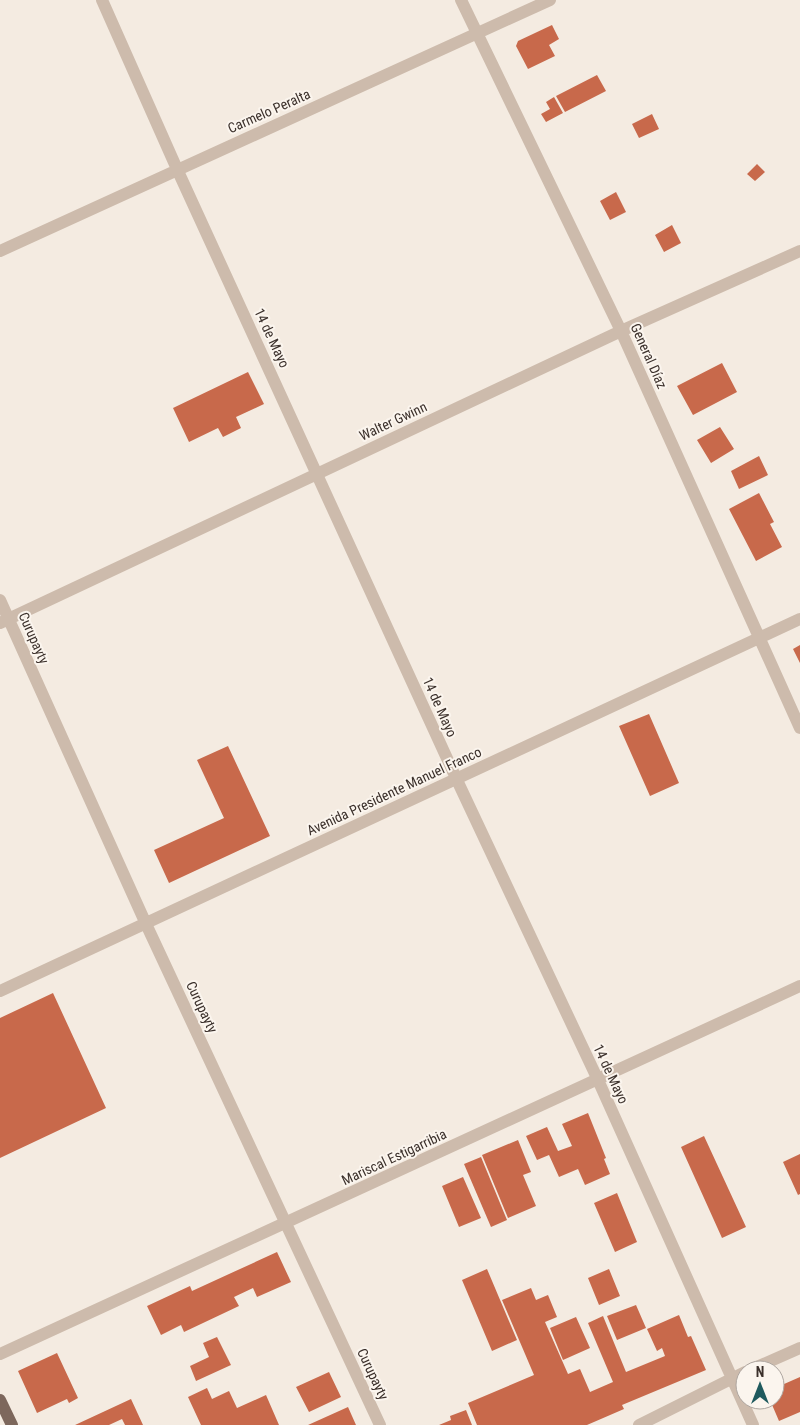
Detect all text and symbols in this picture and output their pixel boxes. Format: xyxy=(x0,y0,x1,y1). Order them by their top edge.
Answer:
street label: Carmelo Peralta xyxy=(225,86,313,136)
street label: 14 de Mayo xyxy=(251,306,293,370)
street label: General Díaz xyxy=(628,321,670,391)
street label: Walter Gwinn xyxy=(357,398,429,444)
street label: Curupayty xyxy=(15,610,53,667)
street label: 14 de Mayo xyxy=(420,675,460,739)
street label: Avenida Presidente Manuel Franco xyxy=(304,743,484,839)
street label: Curupayty xyxy=(183,979,221,1035)
street label: 14 de Mayo xyxy=(590,1042,632,1106)
street label: Mariscal Estigarribia xyxy=(339,1126,449,1188)
street label: Curupayty xyxy=(354,1346,392,1402)
north arrow xyxy=(735,1360,785,1410)
text: N xyxy=(756,1364,764,1380)

